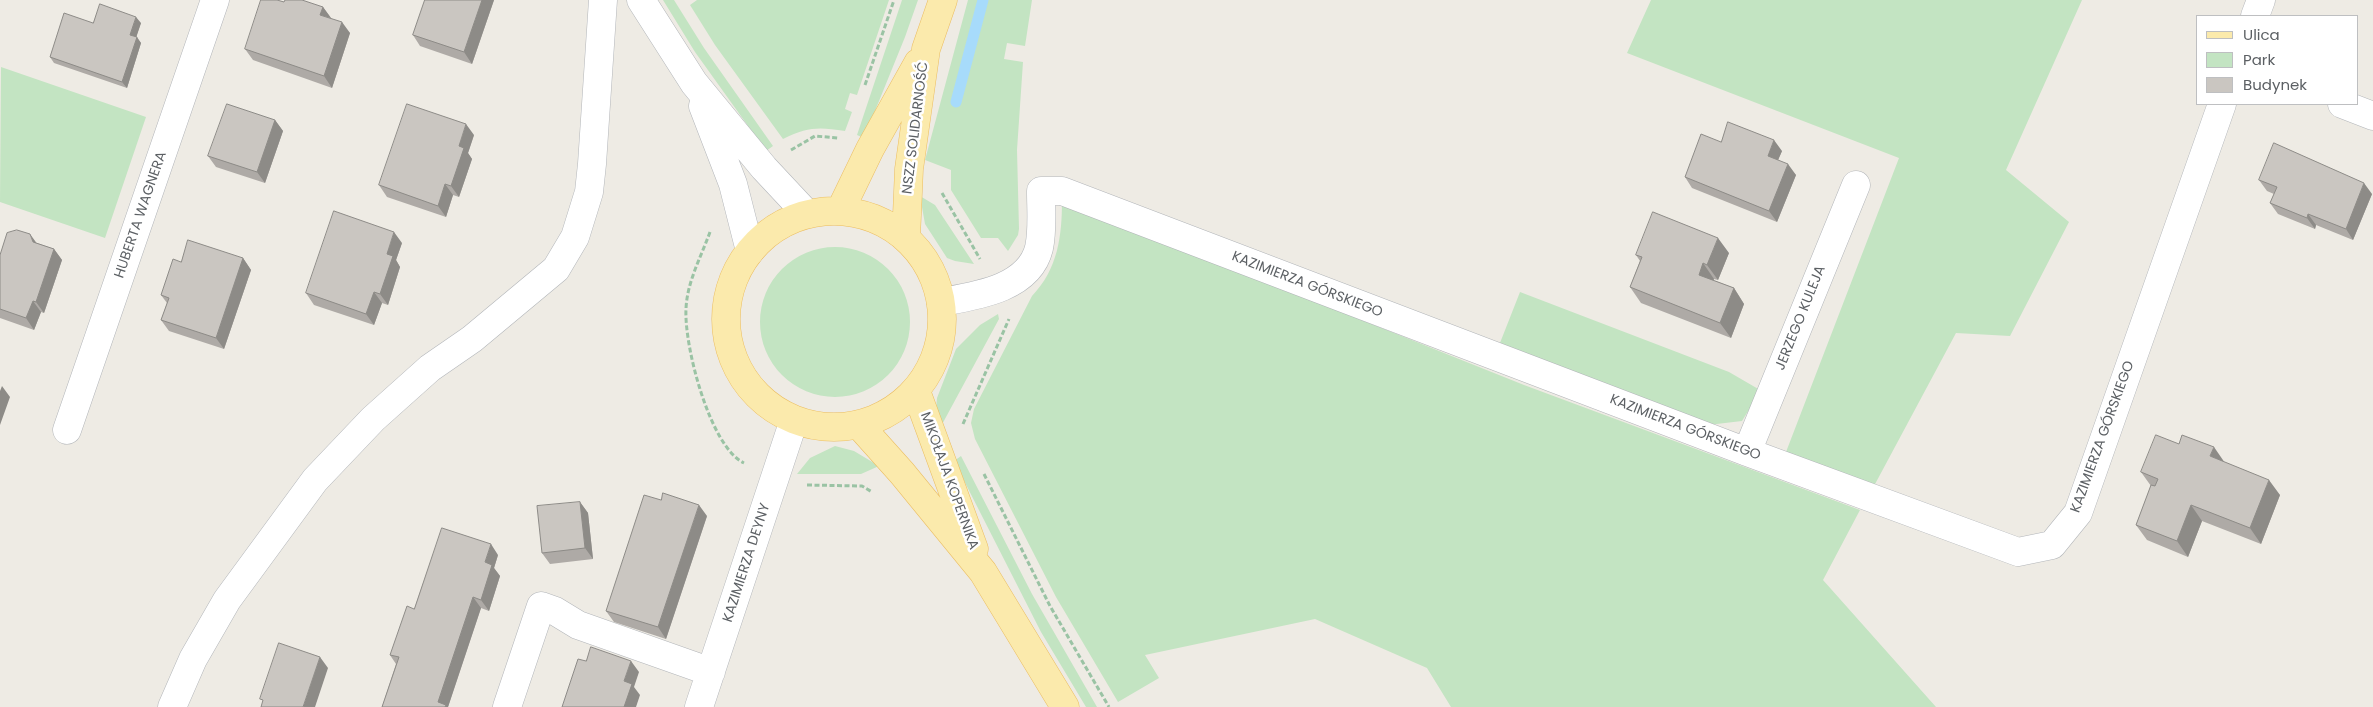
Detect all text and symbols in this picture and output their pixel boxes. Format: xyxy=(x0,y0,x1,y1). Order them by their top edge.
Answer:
legend xyxy=(2196,15,2358,105)
text: Ulica xyxy=(2243,24,2280,45)
text: Park xyxy=(2243,49,2275,70)
street label: NSZZ SOLIDARNOŚĆ xyxy=(900,61,932,195)
text: Budynek xyxy=(2243,74,2307,95)
street label: HUBERTA WAGNERA xyxy=(111,149,171,281)
street label: KAZIMIERZA GÓRSKIEGO xyxy=(1229,248,1385,322)
street label: JERZEGO KULEJA xyxy=(1772,263,1830,373)
street label: KAZIMIERZA GÓRSKIEGO xyxy=(2068,359,2138,515)
street label: KAZIMIERZA GÓRSKIEGO xyxy=(1607,391,1763,465)
street label: MIKOŁAJA KOPERNIKA xyxy=(916,410,982,552)
street label: KAZIMIERZA DEYNY xyxy=(720,501,774,625)

